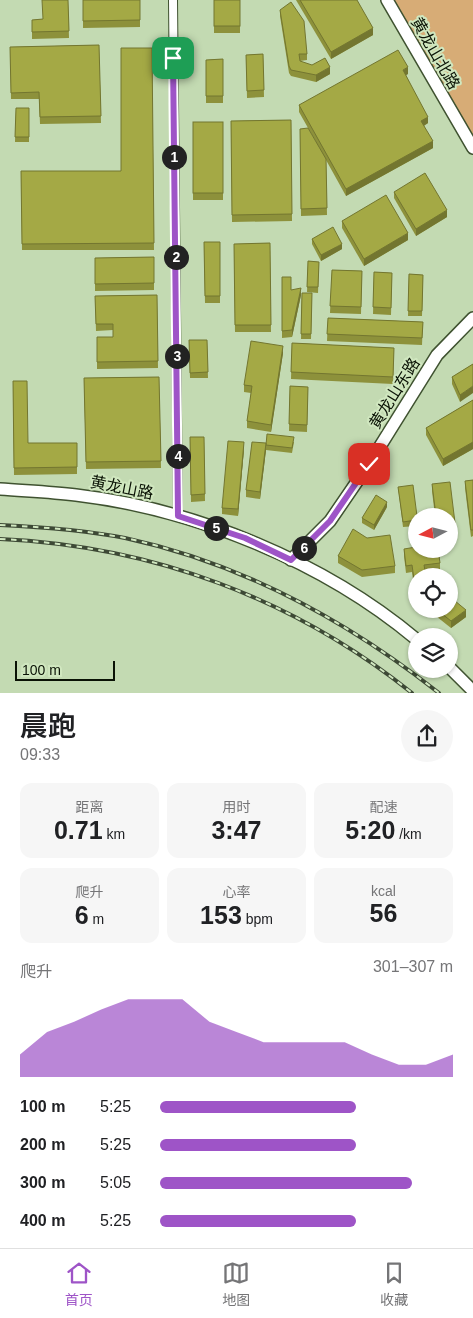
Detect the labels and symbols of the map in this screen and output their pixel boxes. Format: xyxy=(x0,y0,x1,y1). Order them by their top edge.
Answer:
street label: 黄龙山北路 xyxy=(408,14,463,92)
pin xyxy=(152,37,194,79)
pin: 1 xyxy=(162,144,186,170)
pin: 2 xyxy=(164,244,188,270)
pin: 3 xyxy=(164,344,190,368)
street label: 黄龙山东路 xyxy=(366,355,423,432)
pin xyxy=(348,443,390,485)
pin: 4 xyxy=(166,444,190,468)
street label: 黄龙山路 xyxy=(89,473,155,502)
north arrow xyxy=(408,508,458,558)
pin: 5 xyxy=(204,516,228,540)
pin: 6 xyxy=(292,536,316,560)
scale bar xyxy=(15,658,115,681)

